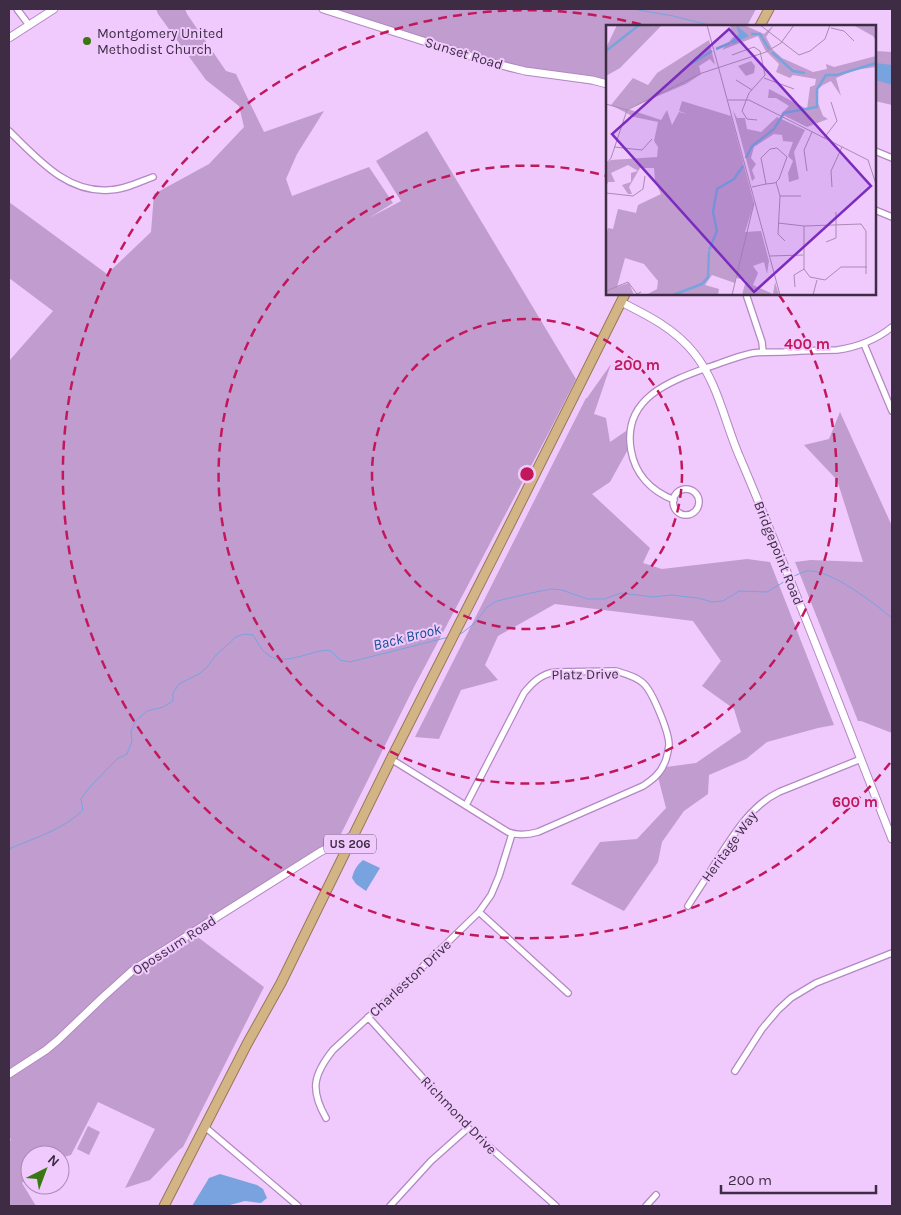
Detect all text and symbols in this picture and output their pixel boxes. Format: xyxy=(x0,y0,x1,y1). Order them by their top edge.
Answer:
place label: Montgomery United Methodist Church xyxy=(97,25,223,58)
inset map xyxy=(606,25,876,295)
street label: Sunset Road xyxy=(423,34,505,73)
marker: Montgomery United Methodist Church xyxy=(81,35,93,47)
text: 400 m xyxy=(784,335,830,353)
text: 200 m xyxy=(614,356,660,374)
centre of rings xyxy=(518,465,536,483)
street label: Bridgepoint Road xyxy=(750,499,807,608)
water label: Back Brook xyxy=(371,620,443,654)
street label: Platz Drive xyxy=(551,665,619,684)
text: 600 m xyxy=(832,793,878,811)
street label: Heritage Way xyxy=(698,807,761,885)
road number: US 206 xyxy=(324,834,376,854)
street label: Opossum Road xyxy=(129,912,219,979)
street label: Charleston Drive xyxy=(366,936,455,1021)
street label: Richmond Drive xyxy=(417,1073,500,1158)
north arrow xyxy=(20,1145,70,1195)
text: N xyxy=(44,1151,63,1170)
scale bar xyxy=(721,1162,876,1194)
text: 200 m xyxy=(728,1171,772,1189)

